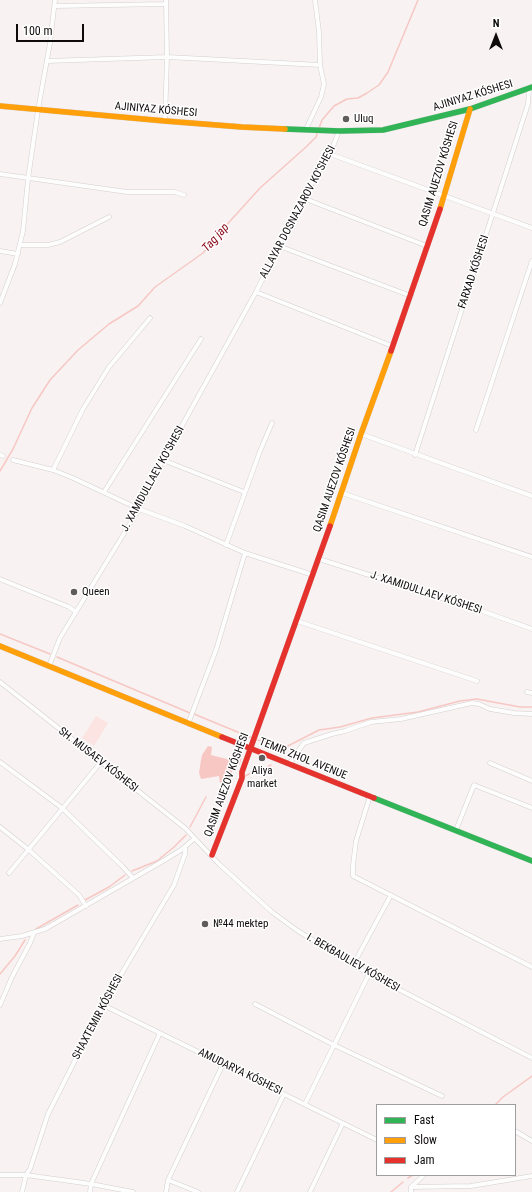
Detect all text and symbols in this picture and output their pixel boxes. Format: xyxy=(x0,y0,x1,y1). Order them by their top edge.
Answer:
scale bar xyxy=(18,16,86,42)
north arrow xyxy=(476,16,516,56)
text: N xyxy=(493,17,499,30)
text: 100 m xyxy=(23,24,53,38)
street label: AJINIYAZ KÓSHESI xyxy=(432,78,514,114)
street label: AJINIYAZ KÓSHESI xyxy=(114,100,198,120)
place label: Uluq xyxy=(354,112,374,126)
marker: Uluq xyxy=(341,114,351,124)
street label: QASIM AUEZOV KÓSHESI xyxy=(417,120,461,228)
street label: ALLAYAR DOSNAZAROV KO'SHESI xyxy=(257,143,339,281)
water label: Tag jap xyxy=(199,221,233,255)
street label: FARXAD KÓSHESI xyxy=(456,234,492,310)
street label: J. XAMIDULLAEV KO'SHESI xyxy=(118,424,188,534)
street label: QASIM AUEZOV KÓSHESI xyxy=(311,426,359,534)
street label: J. XAMIDULLAEV KÓSHESI xyxy=(369,569,483,617)
place label: Queen xyxy=(82,585,110,599)
marker: Queen xyxy=(69,587,79,597)
street label: SH. MUSAEV KÓSHESI xyxy=(56,725,140,795)
street label: QASIM AUEZOV KÓSHESI xyxy=(202,731,252,839)
street label: TEMIR ZHOL AVENUE xyxy=(257,735,349,783)
marker: Aliya market xyxy=(257,753,267,763)
place label: Aliya market xyxy=(247,764,277,790)
place label: №44 mektep xyxy=(213,917,268,931)
marker: №44 mektep xyxy=(200,919,210,929)
street label: I. BEKBAULIEV KÓSHESI xyxy=(304,931,402,995)
street label: SHAXTEMIR KÓSHESI xyxy=(70,972,126,1062)
street label: AMUDARYA KÓSHESI xyxy=(196,1046,284,1098)
legend xyxy=(376,1104,516,1176)
text: Fast xyxy=(414,1113,434,1127)
text: Slow xyxy=(414,1133,437,1147)
text: Jam xyxy=(414,1153,435,1167)

